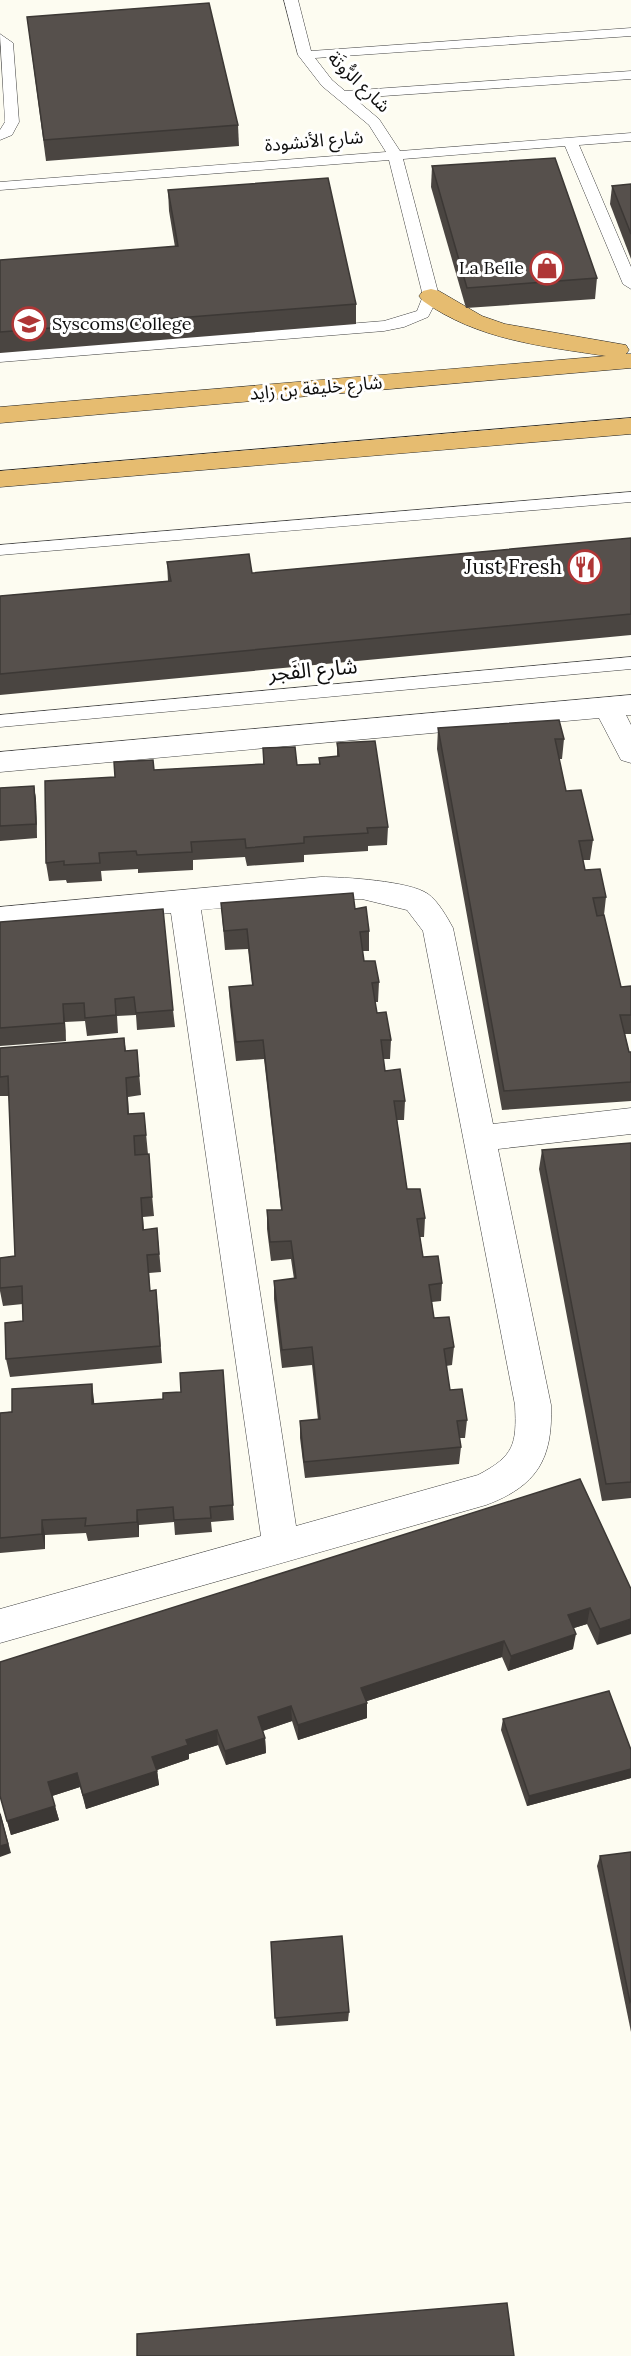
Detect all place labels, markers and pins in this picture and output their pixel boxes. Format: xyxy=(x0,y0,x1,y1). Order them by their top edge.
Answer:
shop icon: La Belle xyxy=(529,250,565,286)
place label: La Belle xyxy=(459,256,524,279)
school or university icon: Syscoms College xyxy=(11,306,47,342)
place label: Syscoms College xyxy=(52,312,192,335)
restaurant icon: Just Fresh xyxy=(567,549,603,585)
place label: Just Fresh xyxy=(463,553,562,580)

